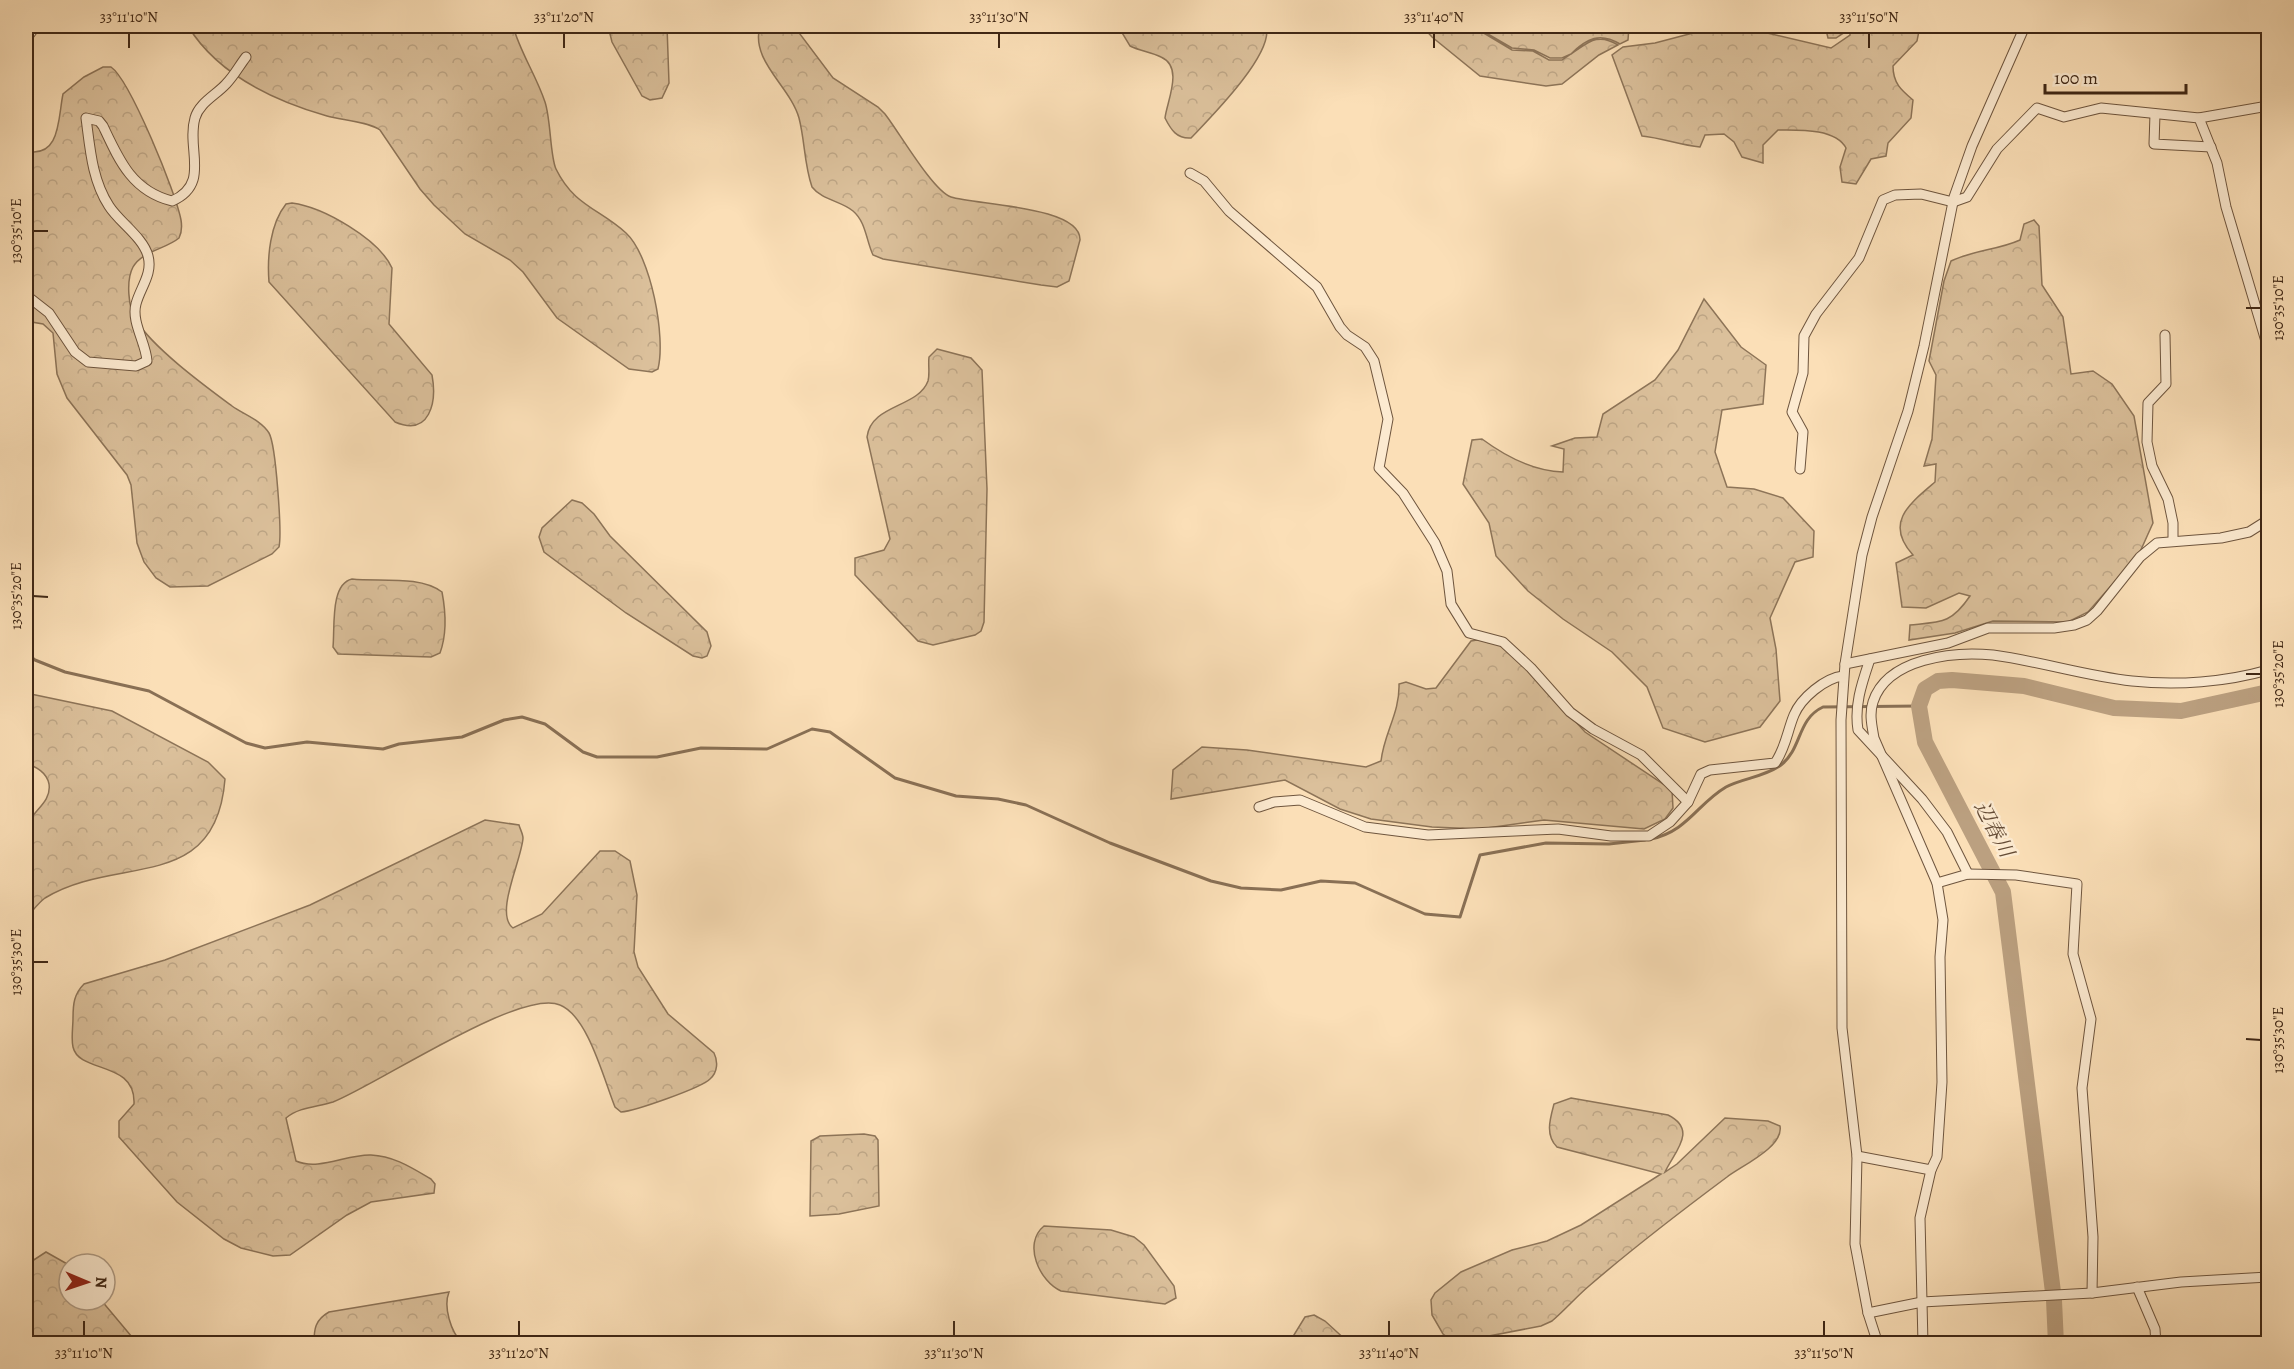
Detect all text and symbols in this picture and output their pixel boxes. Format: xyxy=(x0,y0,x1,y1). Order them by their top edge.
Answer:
text: 33°11'10"N xyxy=(100,7,158,27)
text: 33°11'20"N xyxy=(534,7,594,27)
text: 33°11'30"N xyxy=(969,7,1029,27)
text: 33°11'40"N xyxy=(1404,7,1464,27)
text: 33°11'50"N xyxy=(1839,7,1899,27)
scale bar xyxy=(2045,57,2186,95)
text: 100 m xyxy=(2054,66,2098,90)
text: 130°35'10"E xyxy=(6,198,26,264)
text: 130°35'10"E xyxy=(2268,275,2288,341)
text: 130°35'20"E xyxy=(6,562,26,630)
text: 130°35'20"E xyxy=(2268,640,2288,708)
water label: 辺春川 xyxy=(1968,796,2021,864)
text: 130°35'30"E xyxy=(6,929,26,995)
text: 130°35'30"E xyxy=(2268,1007,2288,1073)
north arrow xyxy=(57,1252,117,1312)
text: N xyxy=(90,1276,112,1289)
text: 33°11'10"N xyxy=(55,1343,113,1363)
text: 33°11'20"N xyxy=(489,1343,549,1363)
text: 33°11'30"N xyxy=(924,1343,984,1363)
text: 33°11'40"N xyxy=(1359,1343,1419,1363)
text: 33°11'50"N xyxy=(1794,1343,1854,1363)

